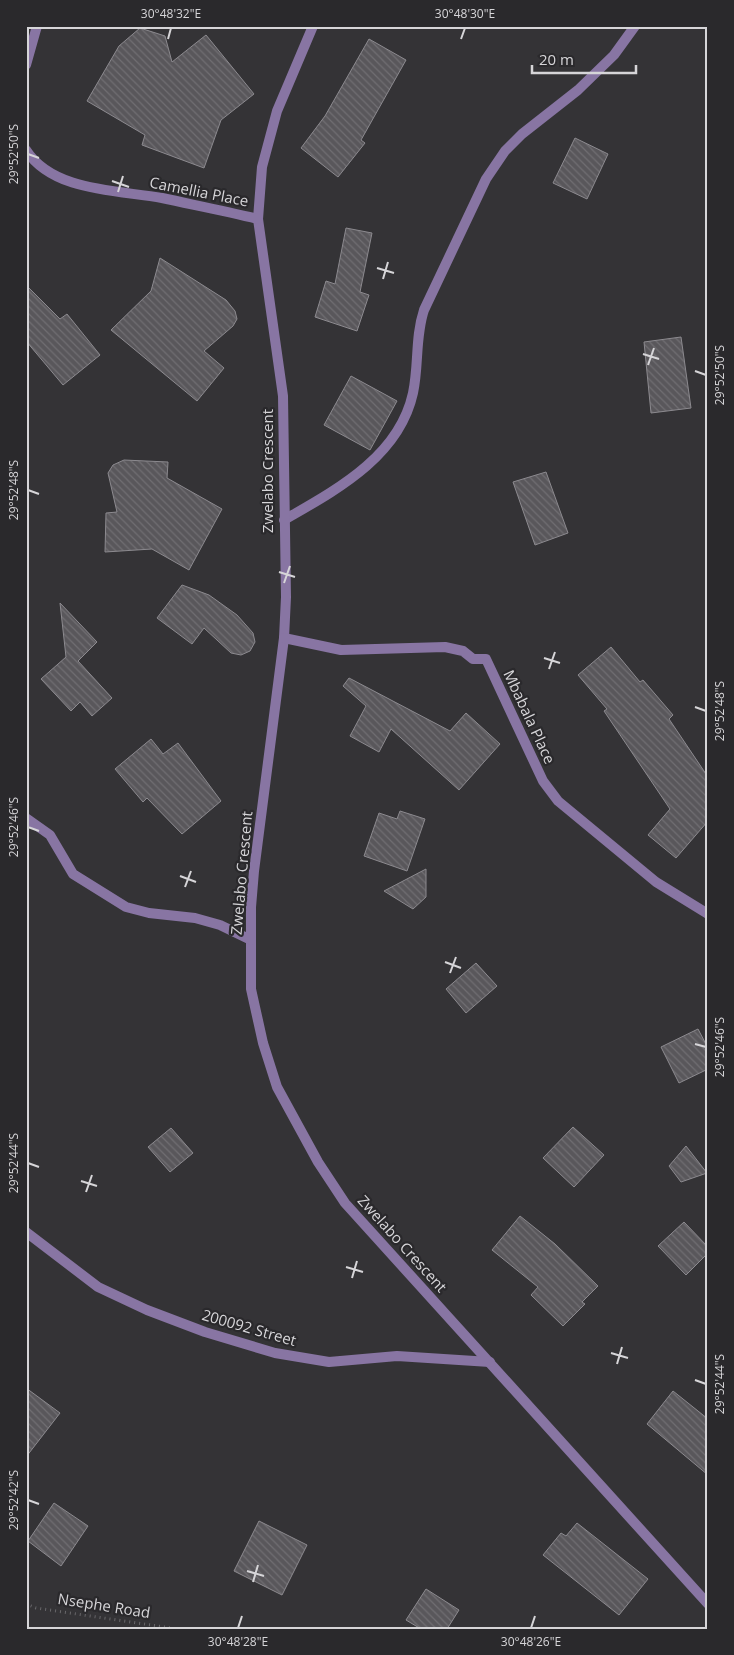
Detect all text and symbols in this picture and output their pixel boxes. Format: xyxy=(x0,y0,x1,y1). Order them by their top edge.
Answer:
text: 30°48'32"E xyxy=(141,5,201,22)
text: 30°48'30"E xyxy=(435,5,495,22)
scale bar xyxy=(532,42,635,74)
text: 20 m xyxy=(539,49,574,69)
text: 29°52'50"S xyxy=(5,124,22,184)
street label: Camellia Place xyxy=(148,172,250,210)
text: 29°52'50"S xyxy=(711,345,728,405)
street label: Zwelabo Crescent xyxy=(257,409,277,533)
text: 29°52'48"S xyxy=(5,460,22,520)
street label: Mbabala Place xyxy=(499,666,560,767)
text: 29°52'48"S xyxy=(711,681,728,741)
text: 29°52'46"S xyxy=(5,797,22,857)
street label: Zwelabo Crescent xyxy=(226,810,256,936)
text: 29°52'46"S xyxy=(711,1017,728,1077)
text: 29°52'44"S xyxy=(5,1133,22,1193)
street label: Zwelabo Crescent xyxy=(354,1191,452,1296)
street label: 200092 Street xyxy=(200,1304,299,1350)
text: 29°52'44"S xyxy=(711,1354,728,1414)
text: 29°52'42"S xyxy=(5,1470,22,1530)
street label: Nsephe Road xyxy=(56,1588,152,1622)
text: 30°48'28"E xyxy=(208,1633,268,1650)
text: 30°48'26"E xyxy=(501,1633,561,1650)

